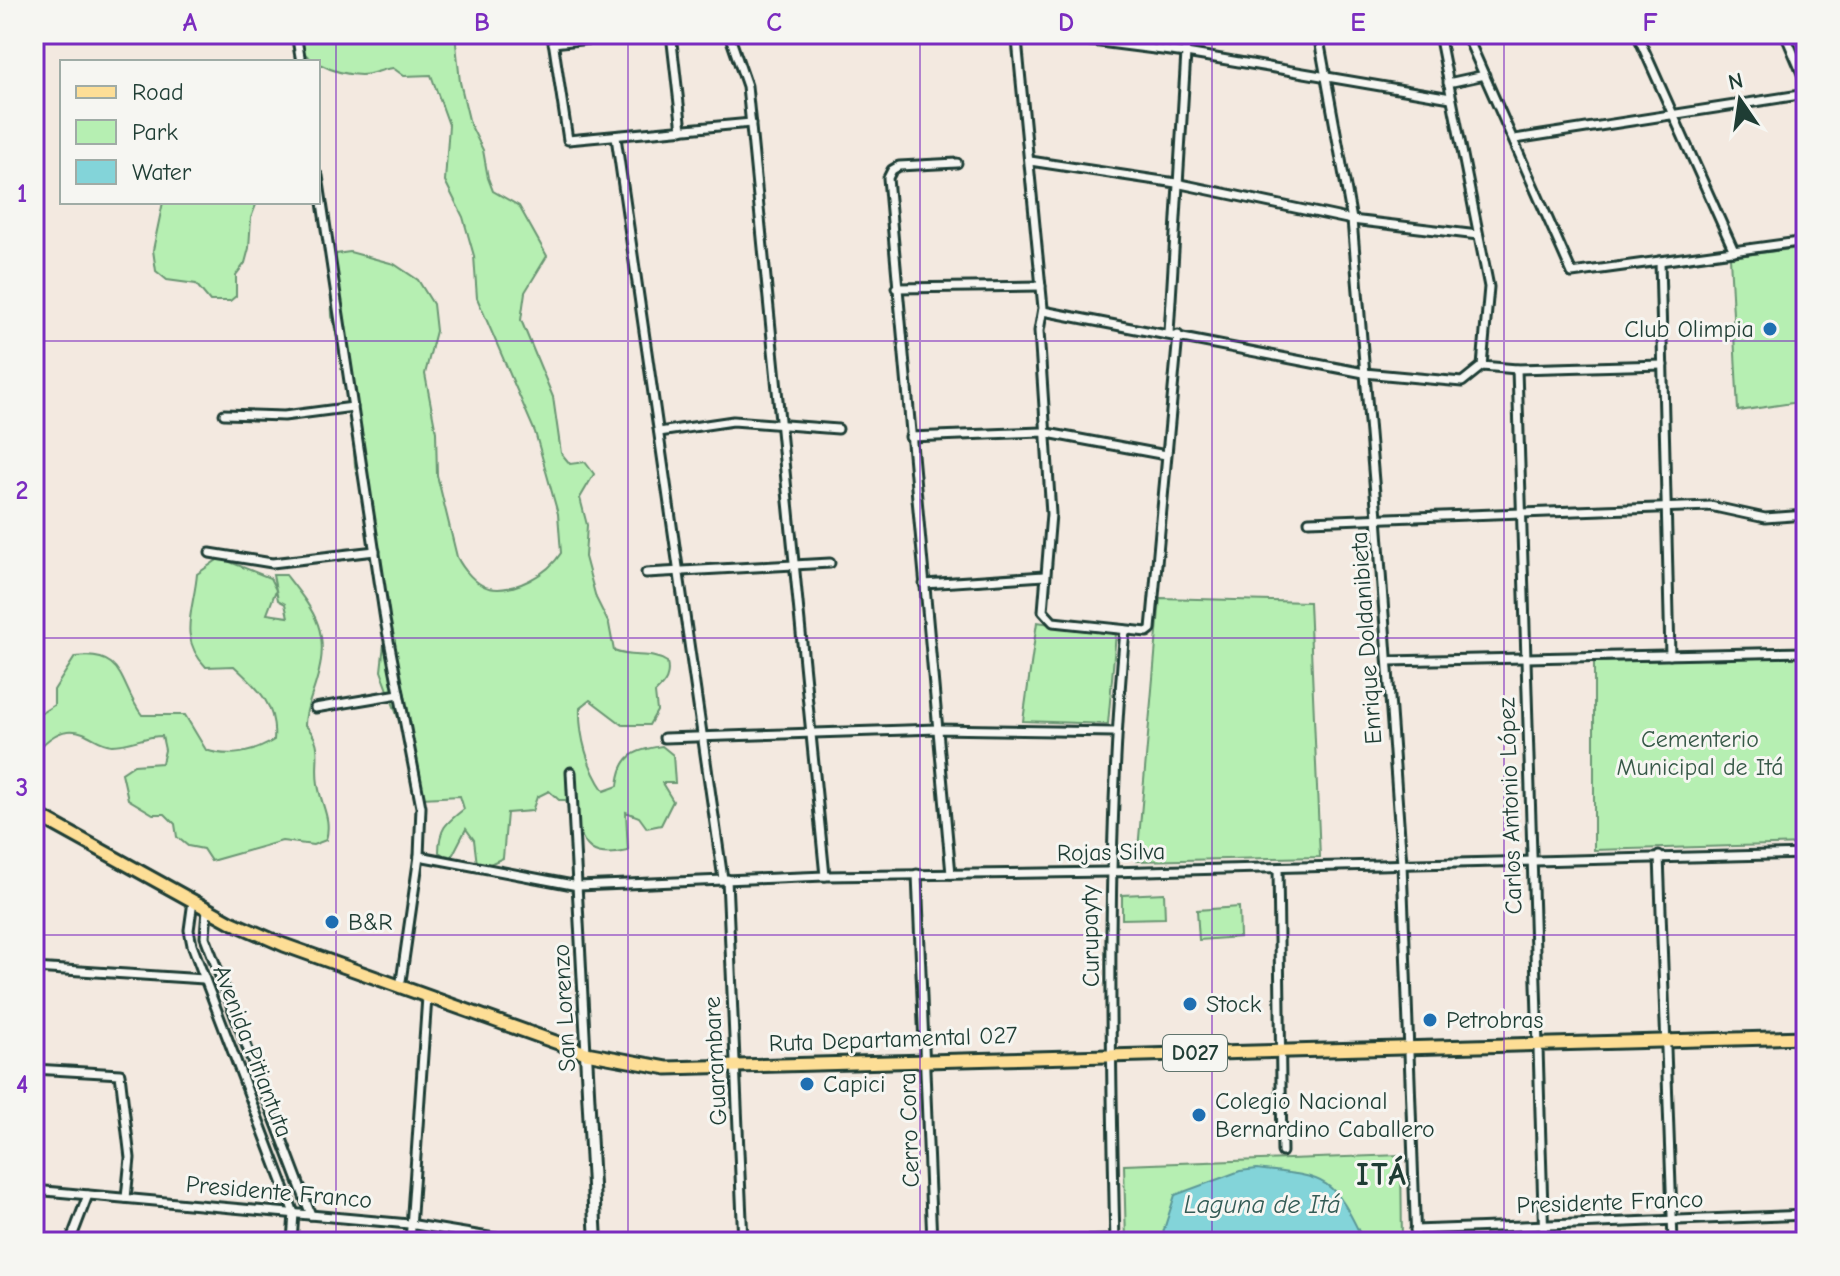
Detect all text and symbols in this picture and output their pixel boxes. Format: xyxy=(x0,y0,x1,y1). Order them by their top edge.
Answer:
text: A xyxy=(183,8,198,38)
text: B xyxy=(474,8,490,38)
text: C xyxy=(766,8,782,38)
text: D xyxy=(1058,8,1074,38)
text: E xyxy=(1350,8,1366,38)
text: F xyxy=(1642,8,1658,38)
legend xyxy=(60,60,320,204)
north arrow xyxy=(1700,60,1780,140)
text: N xyxy=(1726,67,1746,96)
text: Road xyxy=(132,78,184,106)
text: Park xyxy=(132,118,178,146)
text: Water xyxy=(132,158,192,186)
text: 1 xyxy=(17,179,27,209)
place label: Club Olimpia xyxy=(1624,315,1754,343)
marker: Club Olimpia xyxy=(1761,320,1779,338)
text: 2 xyxy=(16,476,28,506)
street label: Enrique Doldanibieta xyxy=(1345,531,1387,745)
street label: Carlos Antonio López xyxy=(1492,696,1528,915)
park label: Cementerio Municipal de Itá xyxy=(1616,725,1784,781)
text: 3 xyxy=(16,773,28,803)
street label: Rojas Silva xyxy=(1056,837,1166,867)
street label: Curupayty xyxy=(1075,884,1105,987)
place label: B&R xyxy=(348,908,393,936)
marker: B&R xyxy=(323,913,341,931)
street label: San Lorenzo xyxy=(547,943,581,1073)
street label: Avenida Pitiantuta xyxy=(207,961,299,1141)
place label: Stock xyxy=(1206,990,1262,1018)
marker: Stock xyxy=(1181,995,1199,1013)
street label: Guarambare xyxy=(698,996,732,1126)
place label: Petrobras xyxy=(1446,1006,1543,1034)
marker: Petrobras xyxy=(1421,1011,1439,1029)
street label: Ruta Departamental 027 xyxy=(768,1021,1018,1057)
road number: D027 xyxy=(1163,1035,1227,1071)
text: 4 xyxy=(16,1070,28,1100)
place label: Capici xyxy=(823,1070,885,1098)
street label: Cerro Cora xyxy=(893,1072,925,1188)
marker: Capici xyxy=(798,1075,816,1093)
place label: Colegio Nacional Bernardino Caballero xyxy=(1215,1087,1435,1143)
marker: Colegio Nacional Bernardino Caballero xyxy=(1190,1106,1208,1124)
district label: ITÁ xyxy=(1356,1155,1408,1193)
street label: Presidente Franco xyxy=(185,1170,373,1214)
street label: Presidente Franco xyxy=(1516,1185,1704,1219)
water label: Laguna de Itá xyxy=(1184,1190,1340,1220)

